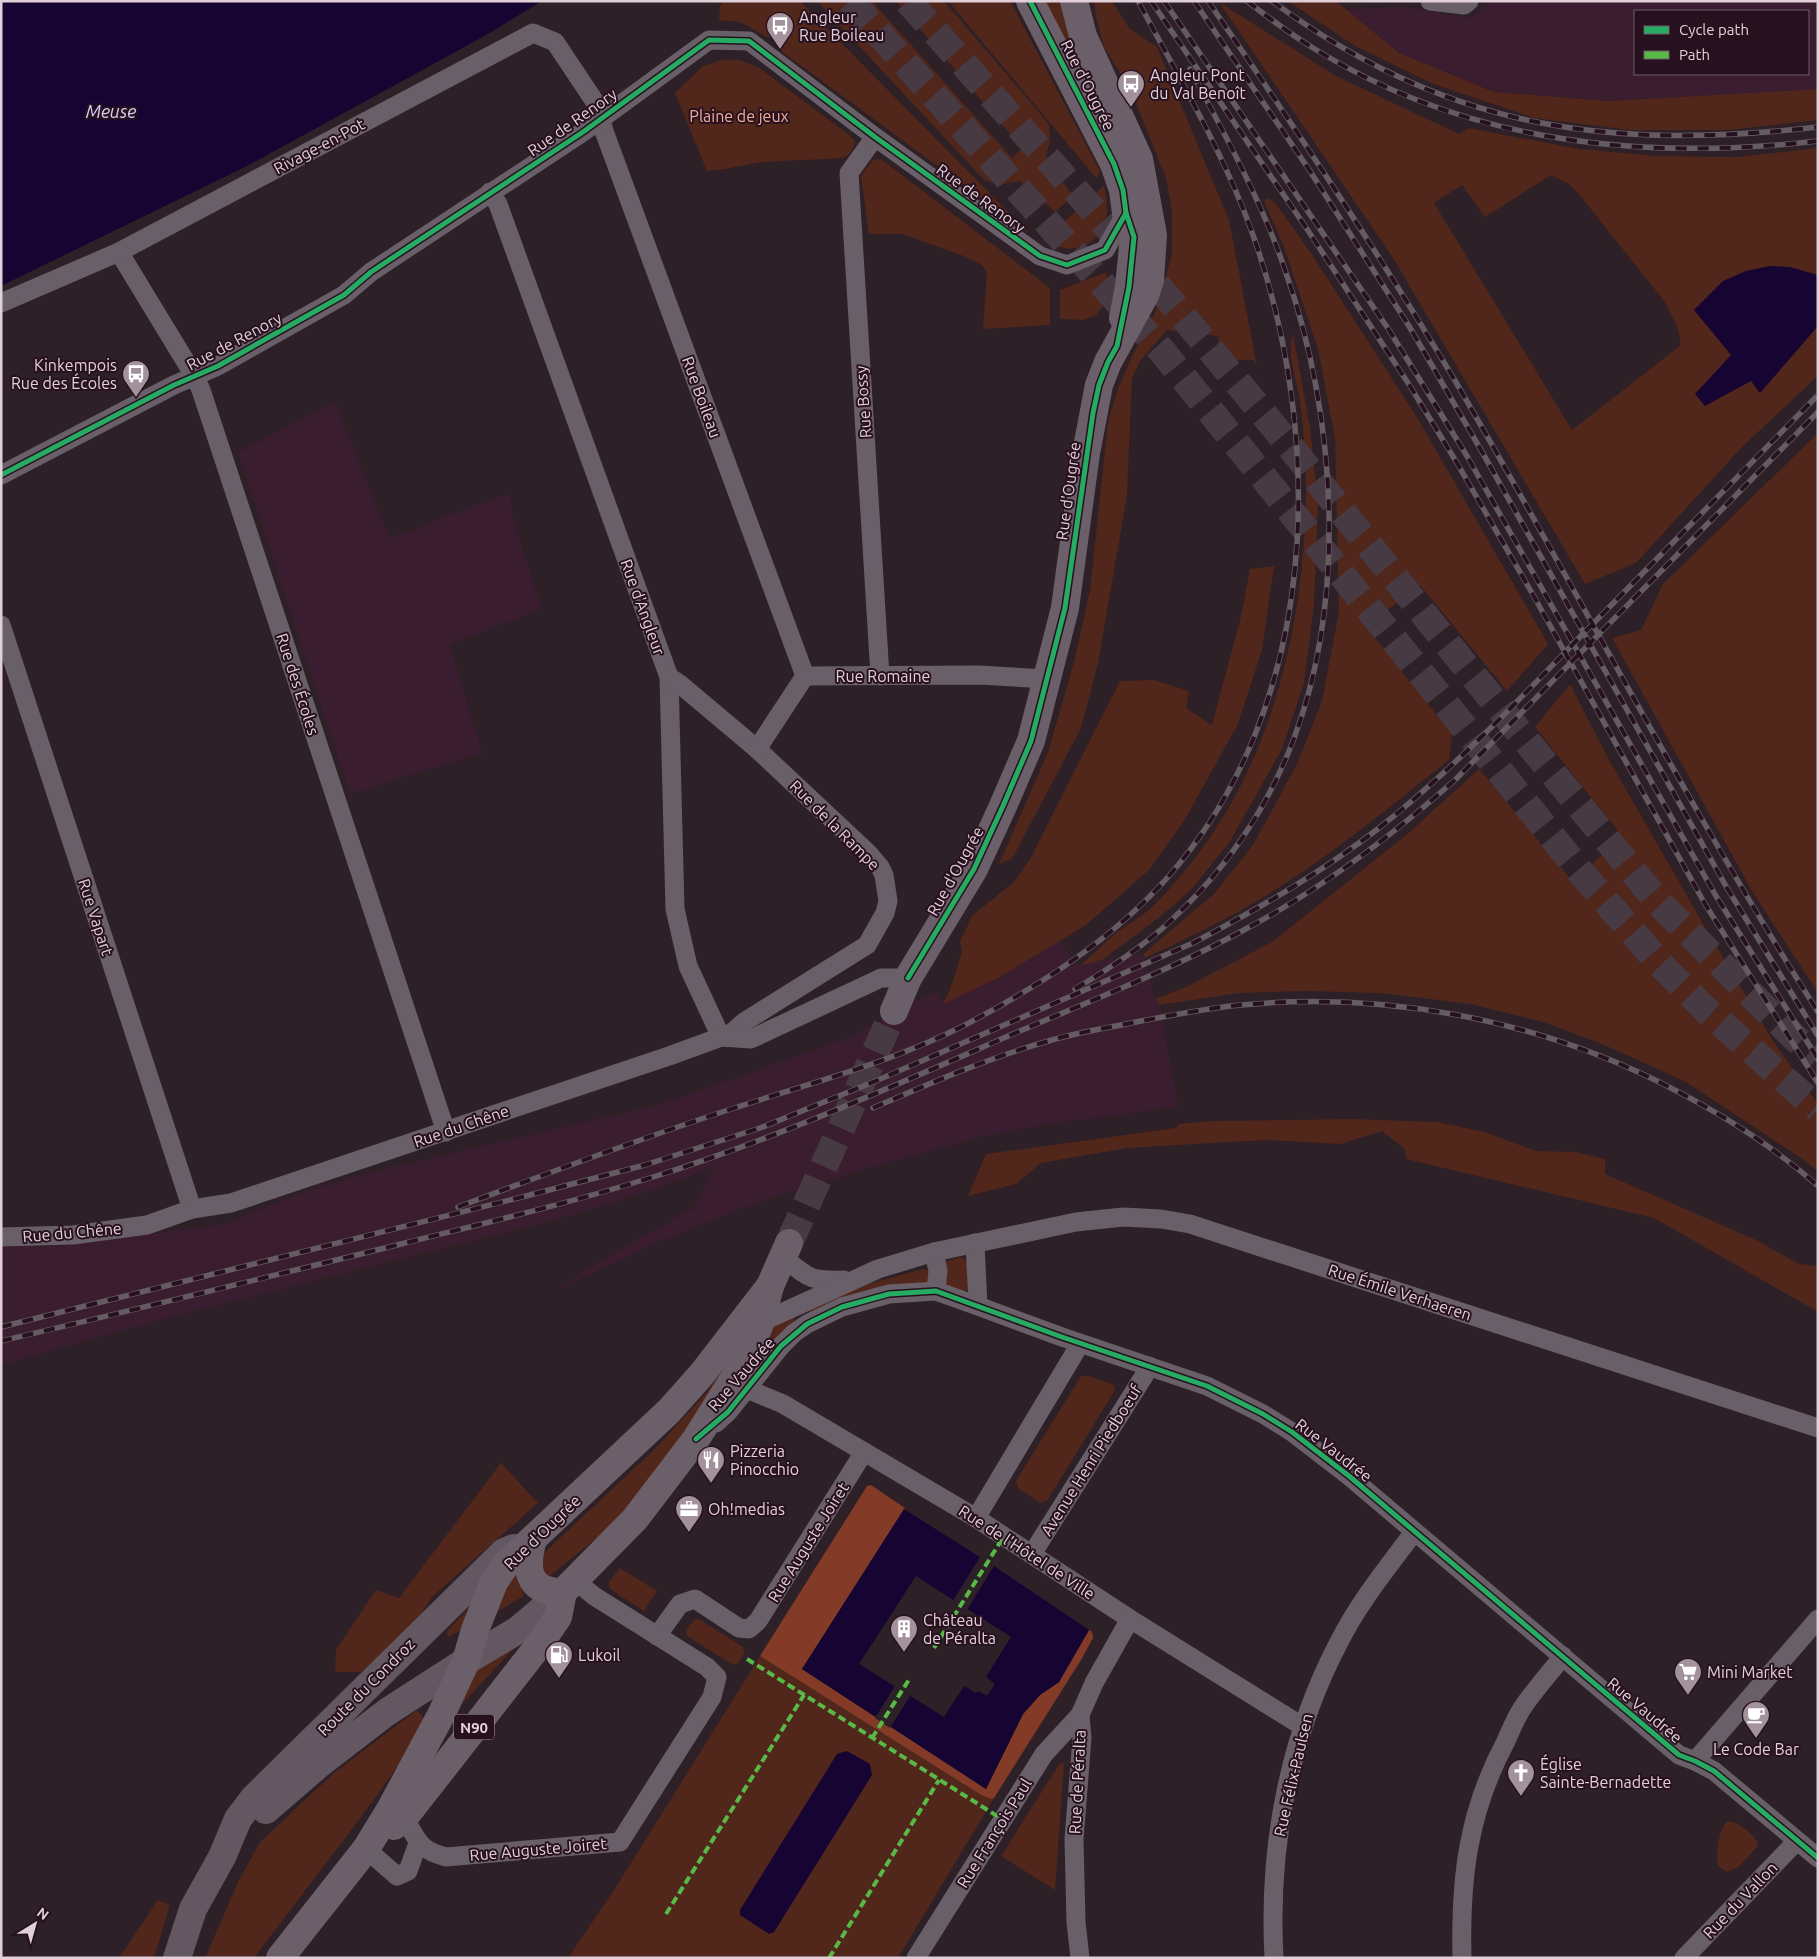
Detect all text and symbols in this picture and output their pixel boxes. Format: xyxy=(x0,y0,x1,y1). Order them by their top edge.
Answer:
place label: Angleur Rue Boileau xyxy=(799,8,884,44)
legend xyxy=(1634,10,1809,75)
bus stop icon: Angleur Rue Boileau xyxy=(765,11,795,50)
text: Cycle path xyxy=(1679,21,1749,38)
street label: Rue d'Ougrée xyxy=(1057,37,1119,133)
text: Path xyxy=(1679,46,1710,63)
place label: Angleur Pont du Val Benoît xyxy=(1150,66,1247,102)
bus stop icon: Angleur Pont du Val Benoît xyxy=(1116,69,1146,108)
street label: Rue de Renory xyxy=(524,84,620,159)
water label: Meuse xyxy=(86,101,136,121)
park label: Plaine de jeux xyxy=(689,107,789,125)
street label: Rivage-en-Pot xyxy=(271,114,368,177)
street label: Rue de Renory xyxy=(933,160,1029,236)
street label: Rue de Renory xyxy=(183,308,285,374)
street label: Rue Boileau xyxy=(679,354,725,440)
place label: Kinkempois Rue des Écoles xyxy=(11,356,117,392)
bus stop icon: Kinkempois Rue des Écoles xyxy=(121,359,151,398)
street label: Rue Bossy xyxy=(851,365,875,439)
street label: Rue d'Ougrée xyxy=(1052,441,1084,541)
street label: Rue d'Angleur xyxy=(617,557,669,657)
street label: Rue des Écoles xyxy=(273,630,325,737)
street label: Rue Romaine xyxy=(836,667,930,685)
street label: Rue de la Rampe xyxy=(786,776,884,874)
street label: Rue d'Ougrée xyxy=(923,823,987,919)
street label: Rue Vapart xyxy=(75,876,117,958)
street label: Rue du Chêne xyxy=(411,1101,511,1151)
street label: Rue du Chêne xyxy=(22,1219,122,1245)
street label: Rue Émile Verhaeren xyxy=(1326,1258,1475,1324)
street label: Rue Vaudrée xyxy=(704,1333,778,1415)
street label: Avenue Henri Piedboeuf xyxy=(1037,1380,1145,1539)
street label: Rue Vaudrée xyxy=(1292,1415,1376,1485)
place label: Pizzeria Pinocchio xyxy=(730,1442,799,1478)
restaurant icon: Pizzeria Pinocchio xyxy=(696,1445,726,1484)
street label: Rue Auguste Joiret xyxy=(764,1478,852,1605)
street label: Rue d'Ougrée xyxy=(500,1491,584,1573)
office icon: Oh!medias xyxy=(674,1494,704,1533)
place label: Oh!medias xyxy=(708,1500,785,1518)
street label: Rue de l'Hôtel de Ville xyxy=(956,1501,1098,1603)
place label: Château de Péralta xyxy=(923,1611,996,1647)
building icon: Château de Péralta xyxy=(889,1614,919,1653)
street label: Route du Condroz xyxy=(314,1635,418,1739)
fuel station icon: Lukoil xyxy=(544,1640,574,1679)
place label: Lukoil xyxy=(578,1646,620,1664)
supermarket icon: Mini Market xyxy=(1673,1657,1703,1696)
place label: Mini Market xyxy=(1707,1663,1793,1681)
street label: Rue Vaudrée xyxy=(1604,1674,1686,1746)
cafe icon: Le Code Bar xyxy=(1741,1700,1771,1739)
street label: Rue Félix-Paulsen xyxy=(1270,1712,1316,1838)
road number: N90 xyxy=(454,1714,494,1740)
street label: Rue de Péralta xyxy=(1065,1729,1089,1835)
place label: Le Code Bar xyxy=(1713,1740,1799,1758)
place label: Église Sainte-Bernadette xyxy=(1540,1753,1671,1791)
church icon: Église Sainte-Bernadette xyxy=(1506,1758,1536,1797)
street label: Rue François Paul xyxy=(953,1775,1035,1891)
street label: Rue Auguste Joiret xyxy=(469,1834,608,1864)
street label: Rue du Vallon xyxy=(1699,1858,1781,1942)
north arrow xyxy=(10,1899,60,1949)
text: N xyxy=(34,1904,52,1923)

